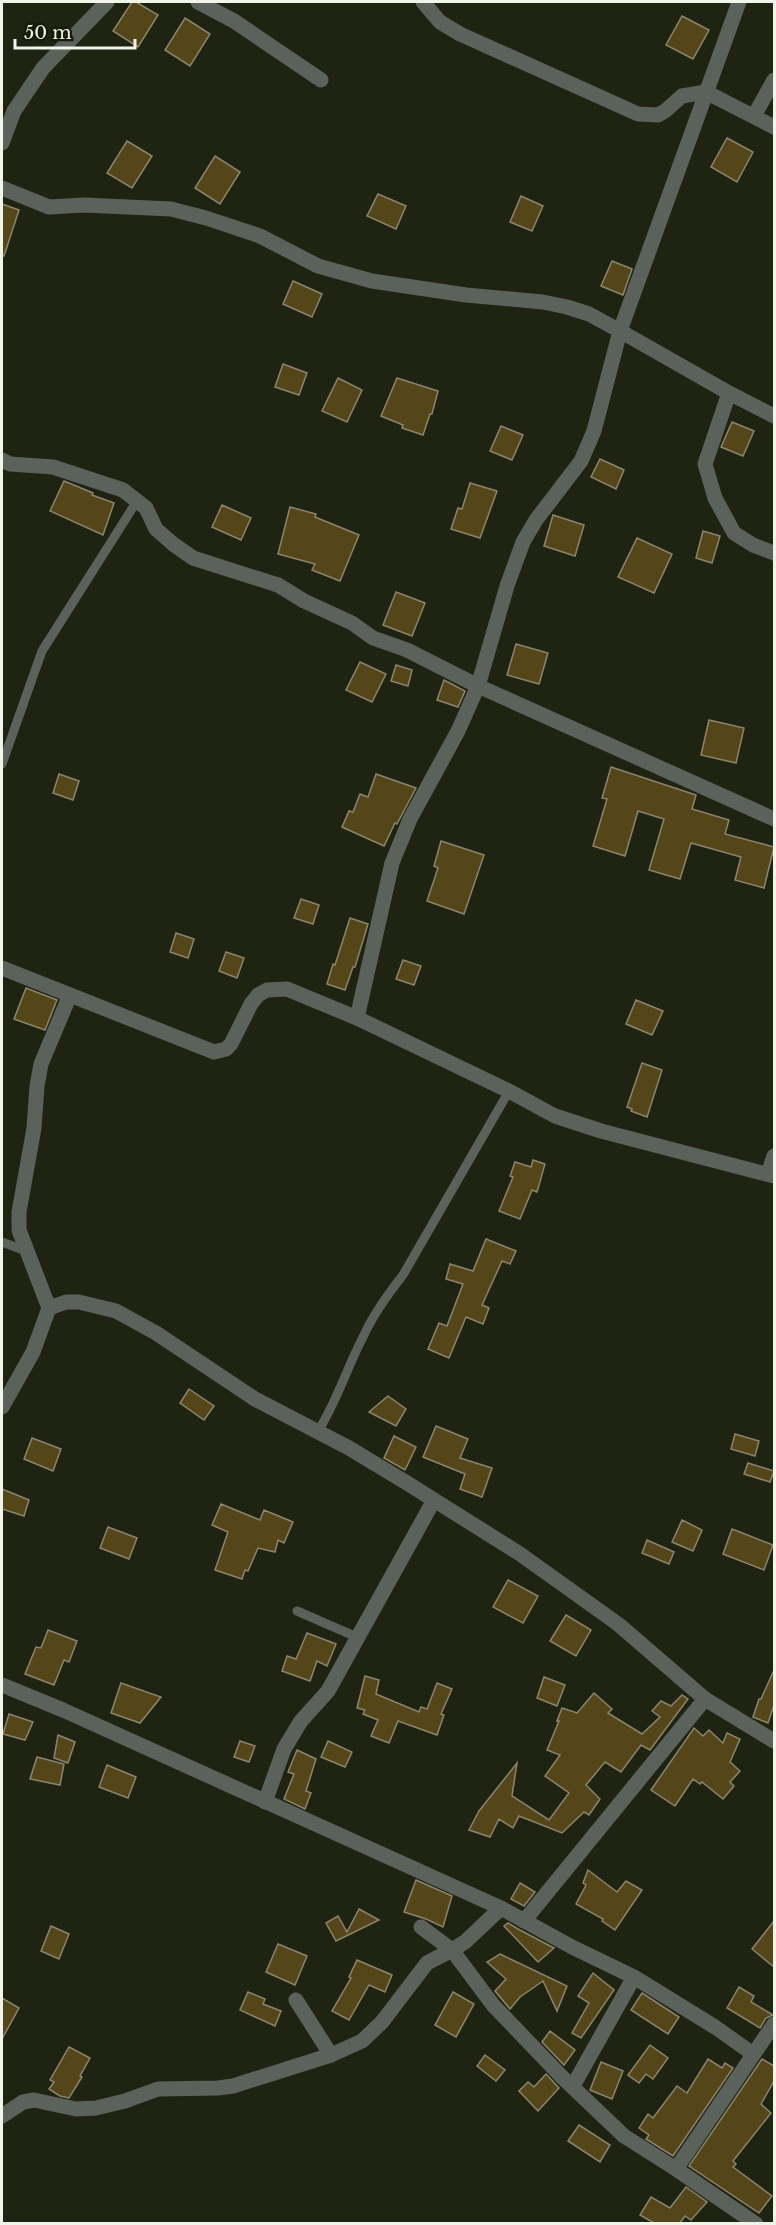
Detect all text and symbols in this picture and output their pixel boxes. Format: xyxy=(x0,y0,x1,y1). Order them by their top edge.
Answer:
scale bar xyxy=(15,12,135,50)
text: 50 m xyxy=(24,22,72,44)

